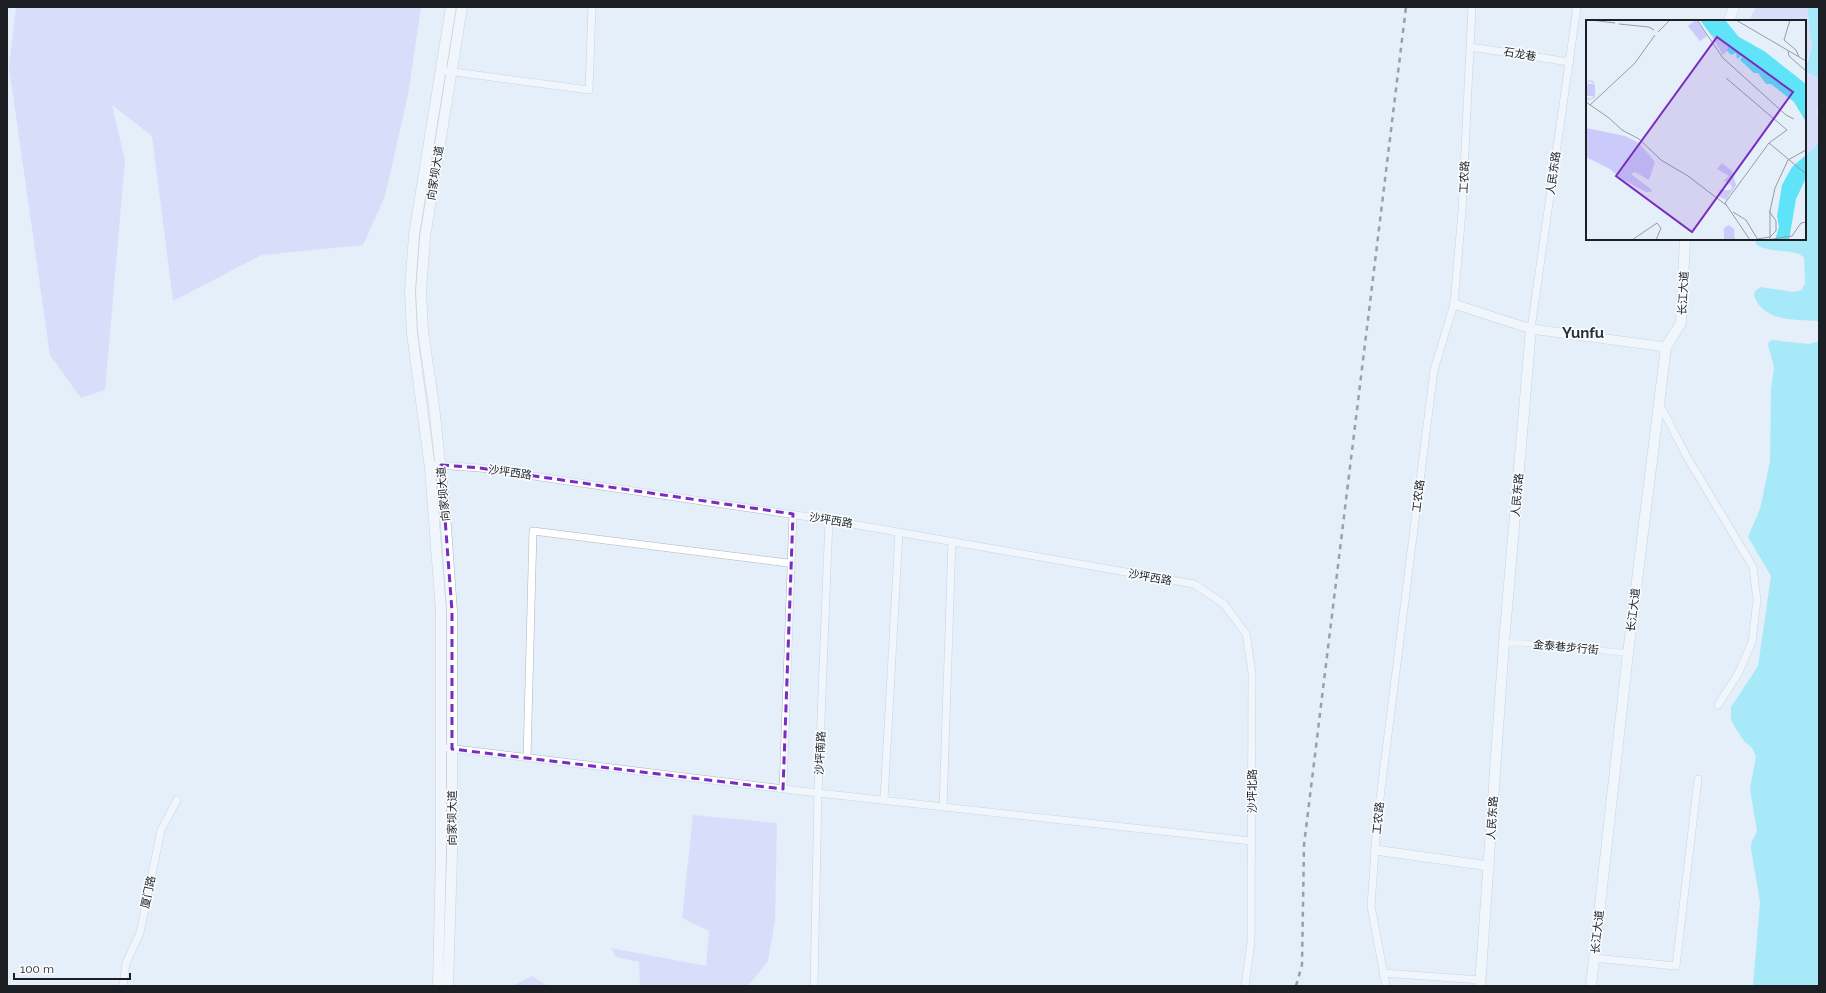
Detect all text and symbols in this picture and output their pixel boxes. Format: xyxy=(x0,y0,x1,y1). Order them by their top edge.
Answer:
inset map xyxy=(1586,20,1806,240)
street label: 石龙巷 xyxy=(1503,45,1537,63)
street label: 向家坝大道 xyxy=(425,145,446,201)
street label: 人民东路 xyxy=(1544,150,1563,196)
street label: 工农路 xyxy=(1457,160,1472,194)
street label: 长江大道 xyxy=(1676,271,1691,315)
district label: Yunfu xyxy=(1562,324,1604,342)
street label: 沙坪西路 xyxy=(487,463,533,482)
street label: 向家坝大道 xyxy=(435,466,452,522)
street label: 人民东路 xyxy=(1509,473,1526,518)
street label: 工农路 xyxy=(1410,479,1427,513)
street label: 沙坪西路 xyxy=(808,511,854,530)
street label: 沙坪西路 xyxy=(1127,567,1173,588)
street label: 长江大道 xyxy=(1624,587,1643,633)
street label: 金泰巷步行街 xyxy=(1533,638,1599,657)
street label: 沙坪南路 xyxy=(813,731,828,775)
street label: 沙坪北路 xyxy=(1246,769,1259,813)
street label: 向家坝大道 xyxy=(446,791,459,846)
street label: 人民东路 xyxy=(1484,796,1501,840)
street label: 工农路 xyxy=(1370,801,1387,835)
street label: 厦门路 xyxy=(139,875,158,910)
street label: 长江大道 xyxy=(1589,909,1606,955)
scale bar xyxy=(14,955,130,981)
text: 100 m xyxy=(20,962,54,976)

